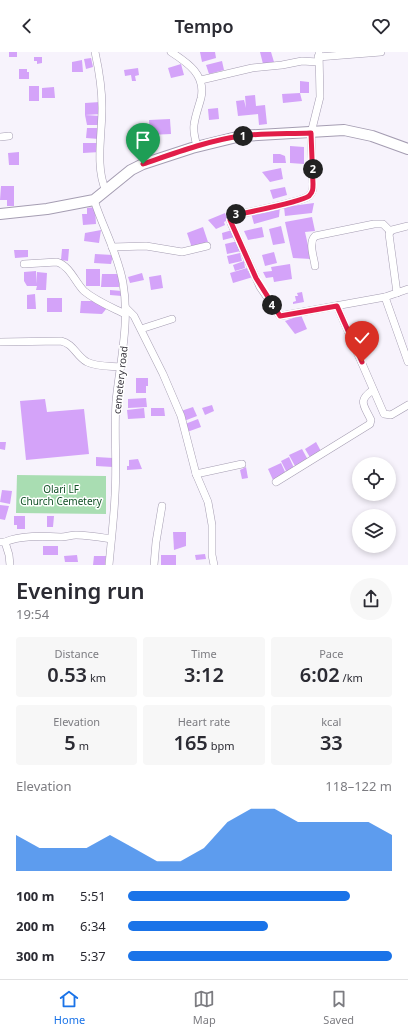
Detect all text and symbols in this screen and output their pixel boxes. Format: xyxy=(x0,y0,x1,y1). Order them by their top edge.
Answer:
text: Tempo xyxy=(174,14,234,38)
icon: back xyxy=(16,15,38,37)
icon: heart xyxy=(370,15,392,37)
pin xyxy=(126,123,160,164)
pin: 1 xyxy=(233,126,253,146)
text: 1 xyxy=(240,128,246,143)
icon: arrive xyxy=(132,129,154,151)
pin: 2 xyxy=(303,159,323,179)
text: 2 xyxy=(310,161,316,176)
pin: 3 xyxy=(226,204,246,224)
text: 3 xyxy=(233,206,239,221)
pin: 4 xyxy=(262,295,282,315)
text: 4 xyxy=(269,297,275,312)
pin xyxy=(345,321,379,362)
icon: check xyxy=(351,327,373,349)
street label: cemetery road xyxy=(109,345,131,415)
map controls xyxy=(352,457,396,553)
button: locate xyxy=(352,457,396,501)
park label: Olari LF Church Cemetery xyxy=(20,482,103,508)
button: layers xyxy=(352,509,396,553)
text: Evening run xyxy=(16,575,145,605)
button: share xyxy=(350,578,392,620)
text: 19:54 xyxy=(16,605,49,623)
text: Distance xyxy=(54,646,99,661)
text: Time xyxy=(191,646,217,661)
text: Pace xyxy=(319,646,343,661)
text: 0.53 xyxy=(47,661,87,688)
text: 3:12 xyxy=(184,661,224,688)
text: 6:02 xyxy=(300,661,340,688)
text: km xyxy=(87,670,106,685)
text: /km xyxy=(340,670,363,685)
text: Elevation xyxy=(53,714,100,729)
text: Heart rate xyxy=(178,714,230,729)
text: kcal xyxy=(321,714,341,729)
text: 5 xyxy=(64,729,76,756)
text: 165 xyxy=(173,729,208,756)
text: 33 xyxy=(320,729,343,756)
text: m xyxy=(76,738,89,753)
text: bpm xyxy=(208,738,235,753)
text: Elevation xyxy=(16,777,72,795)
text: 118–122 m xyxy=(325,777,392,795)
text: 100 m xyxy=(16,887,54,905)
text: 5:51 xyxy=(80,887,106,905)
text: 200 m xyxy=(16,917,54,935)
text: 6:34 xyxy=(80,917,106,935)
text: 300 m xyxy=(16,947,54,965)
text: 5:37 xyxy=(80,947,106,965)
tab: Home xyxy=(54,988,85,1027)
tab: Map xyxy=(193,988,216,1027)
tab: Saved xyxy=(323,988,354,1027)

